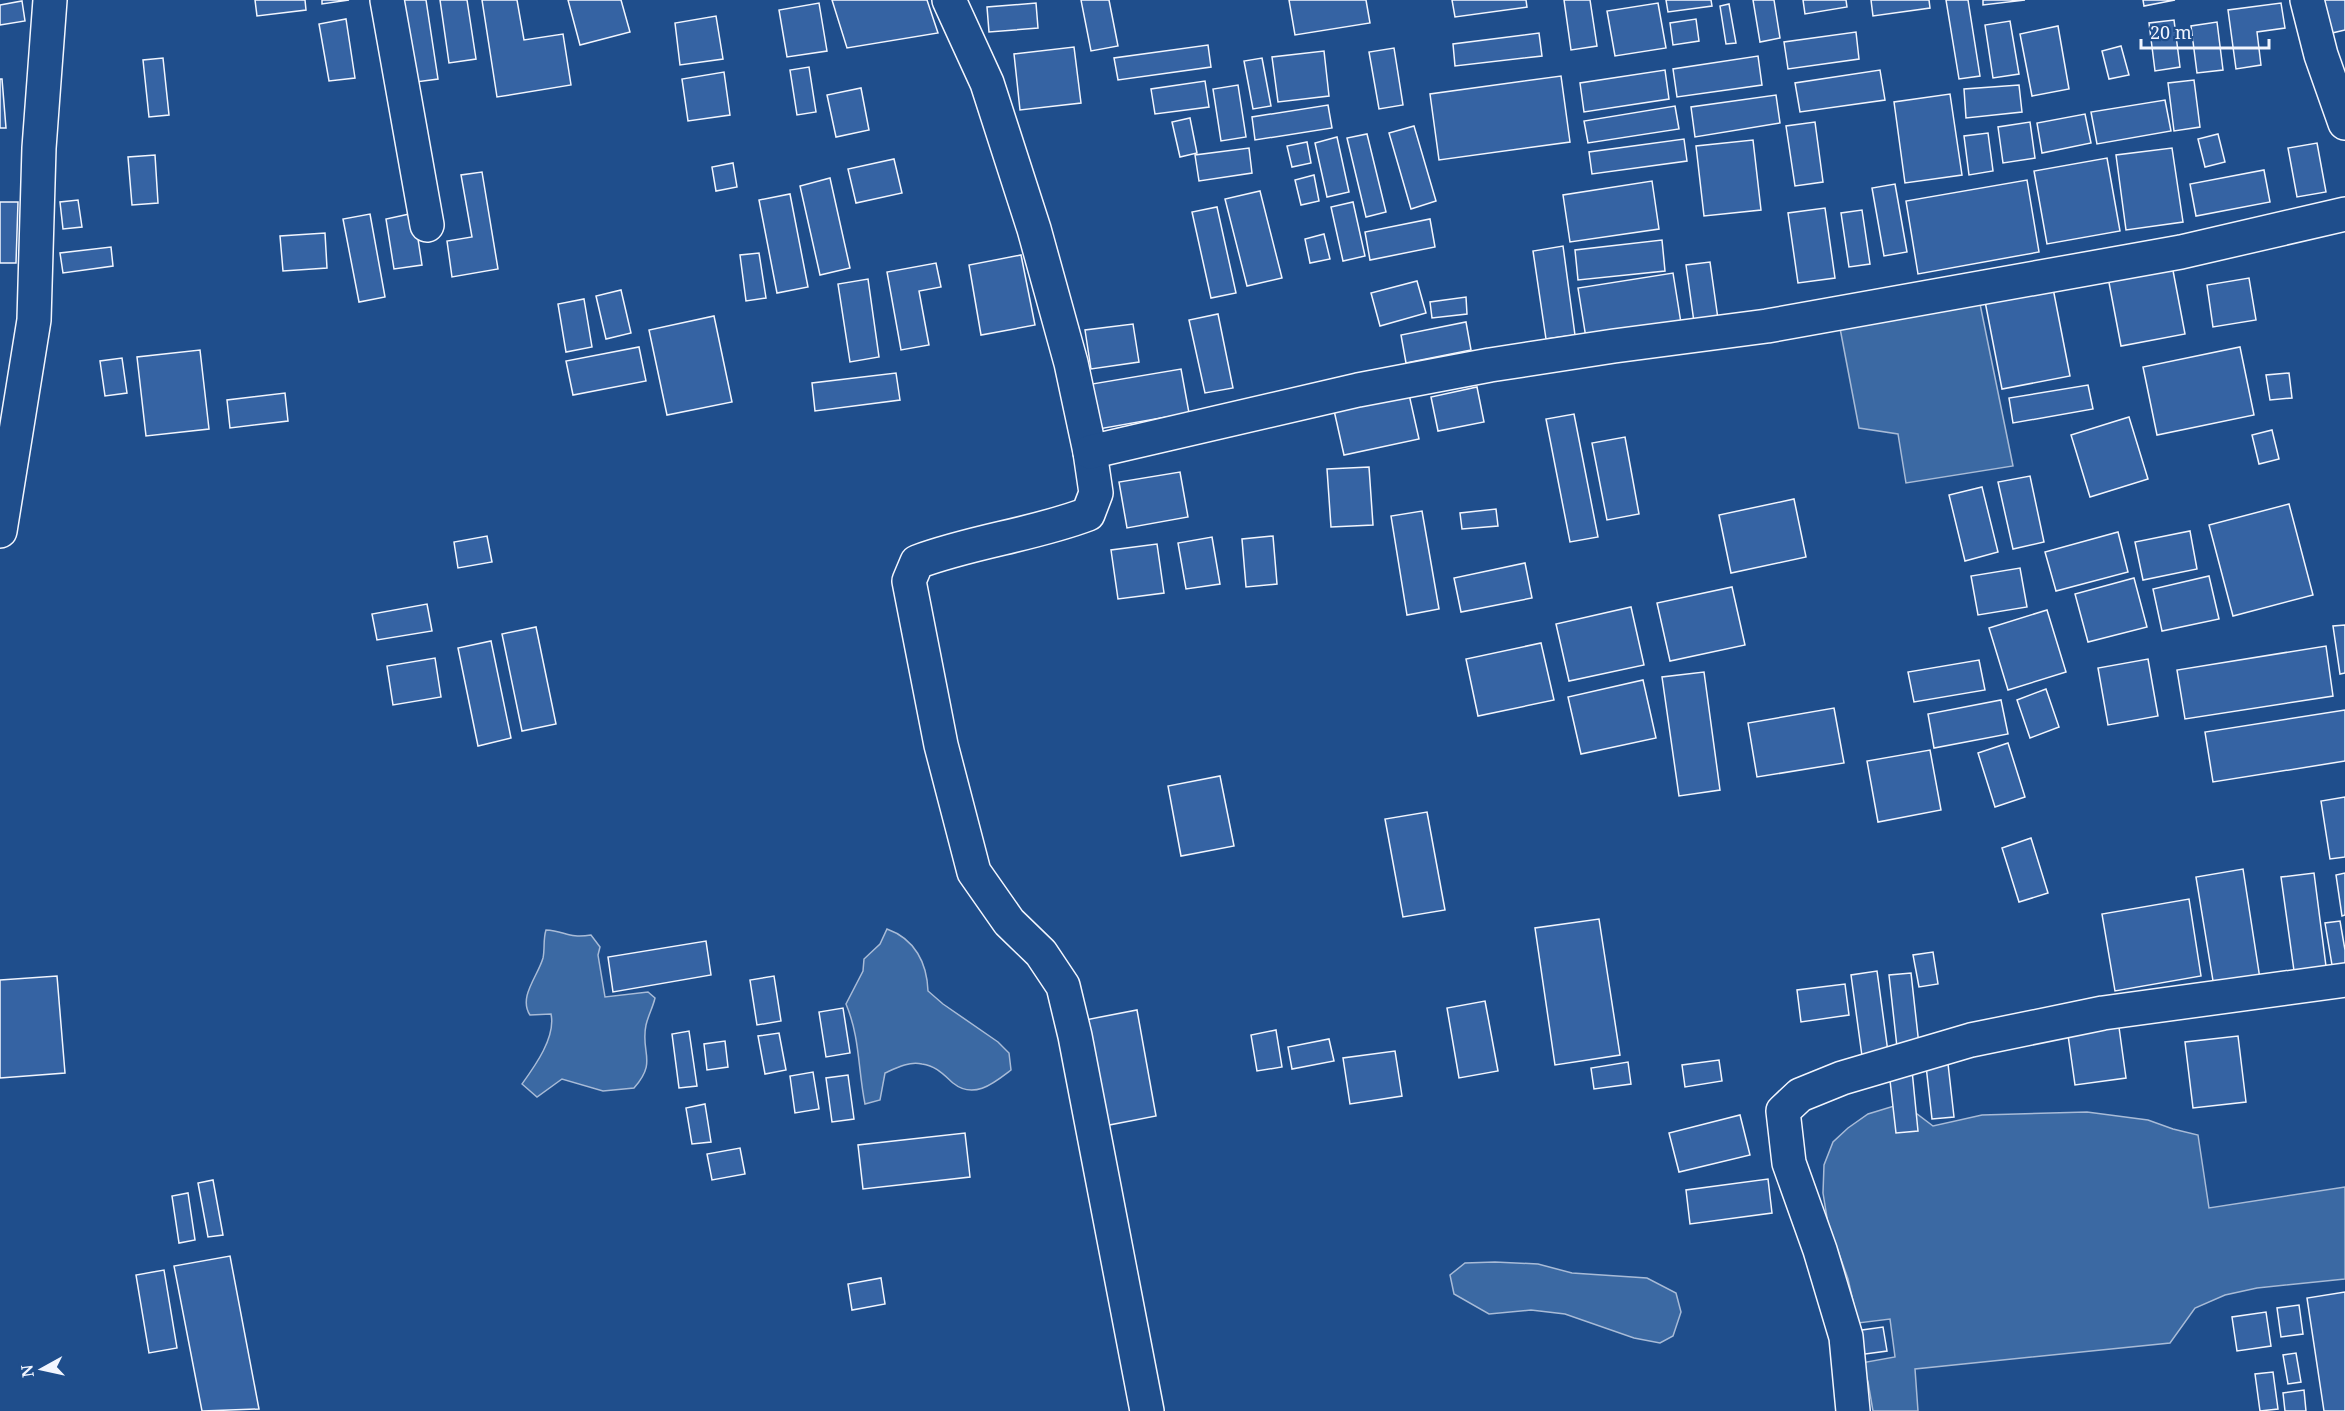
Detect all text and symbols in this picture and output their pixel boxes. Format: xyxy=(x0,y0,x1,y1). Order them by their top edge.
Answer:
scale bar xyxy=(2141,12,2268,50)
text: 20 m xyxy=(2150,20,2192,44)
north arrow xyxy=(12,1339,72,1399)
text: N xyxy=(15,1363,39,1379)

